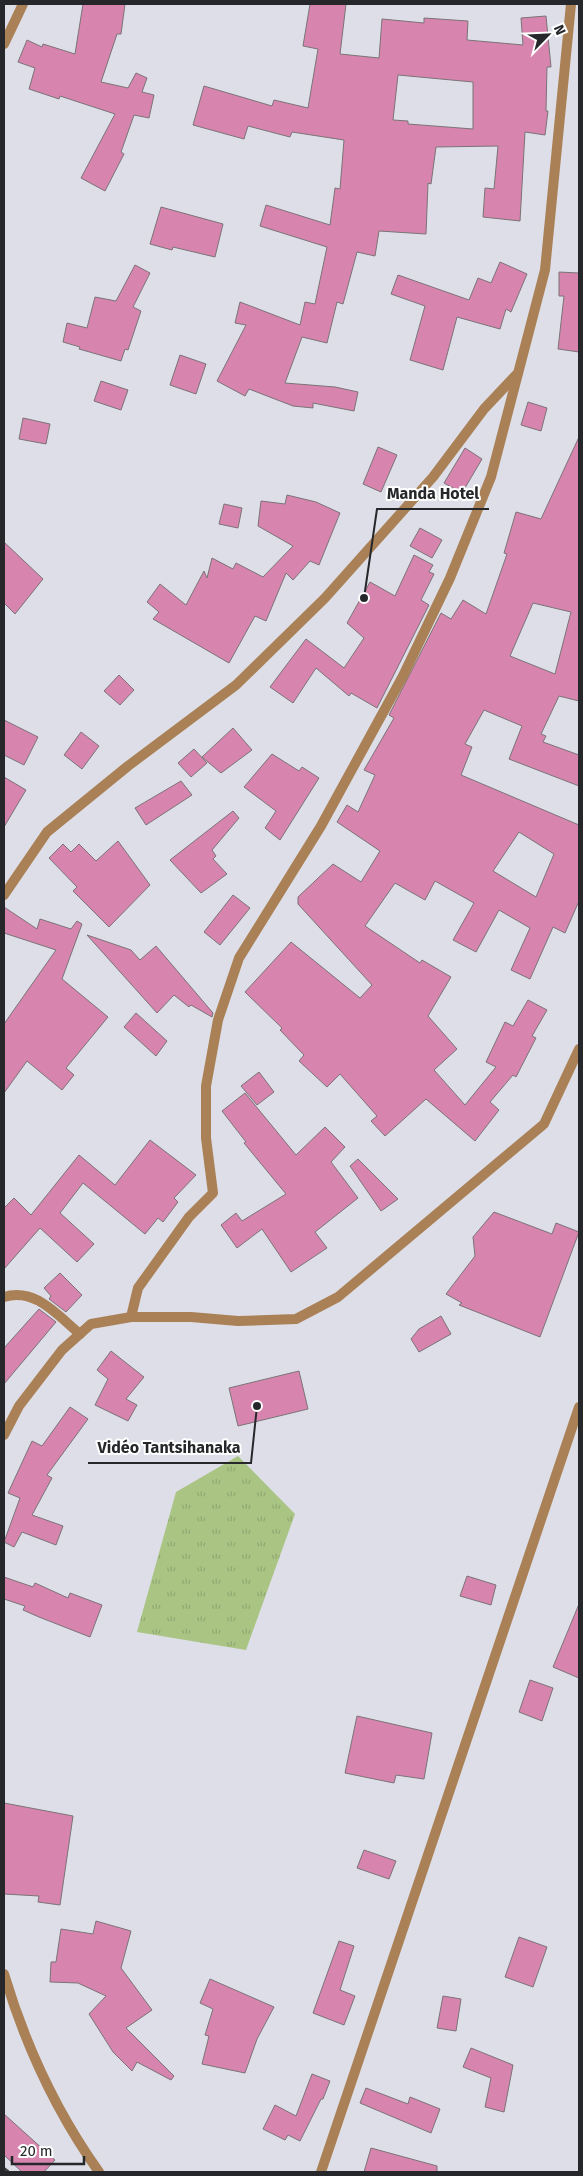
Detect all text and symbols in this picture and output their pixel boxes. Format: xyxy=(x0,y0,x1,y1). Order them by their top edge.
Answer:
north arrow xyxy=(523,10,573,60)
text: N xyxy=(550,22,569,38)
callout: Manda Hotel xyxy=(377,478,489,509)
text: Manda Hotel xyxy=(387,484,479,503)
callout: Vidéo Tantsihanaka xyxy=(88,1432,251,1463)
text: Vidéo Tantsihanaka xyxy=(97,1438,241,1457)
scale bar xyxy=(12,2134,85,2166)
text: 20 m xyxy=(20,2142,53,2160)

